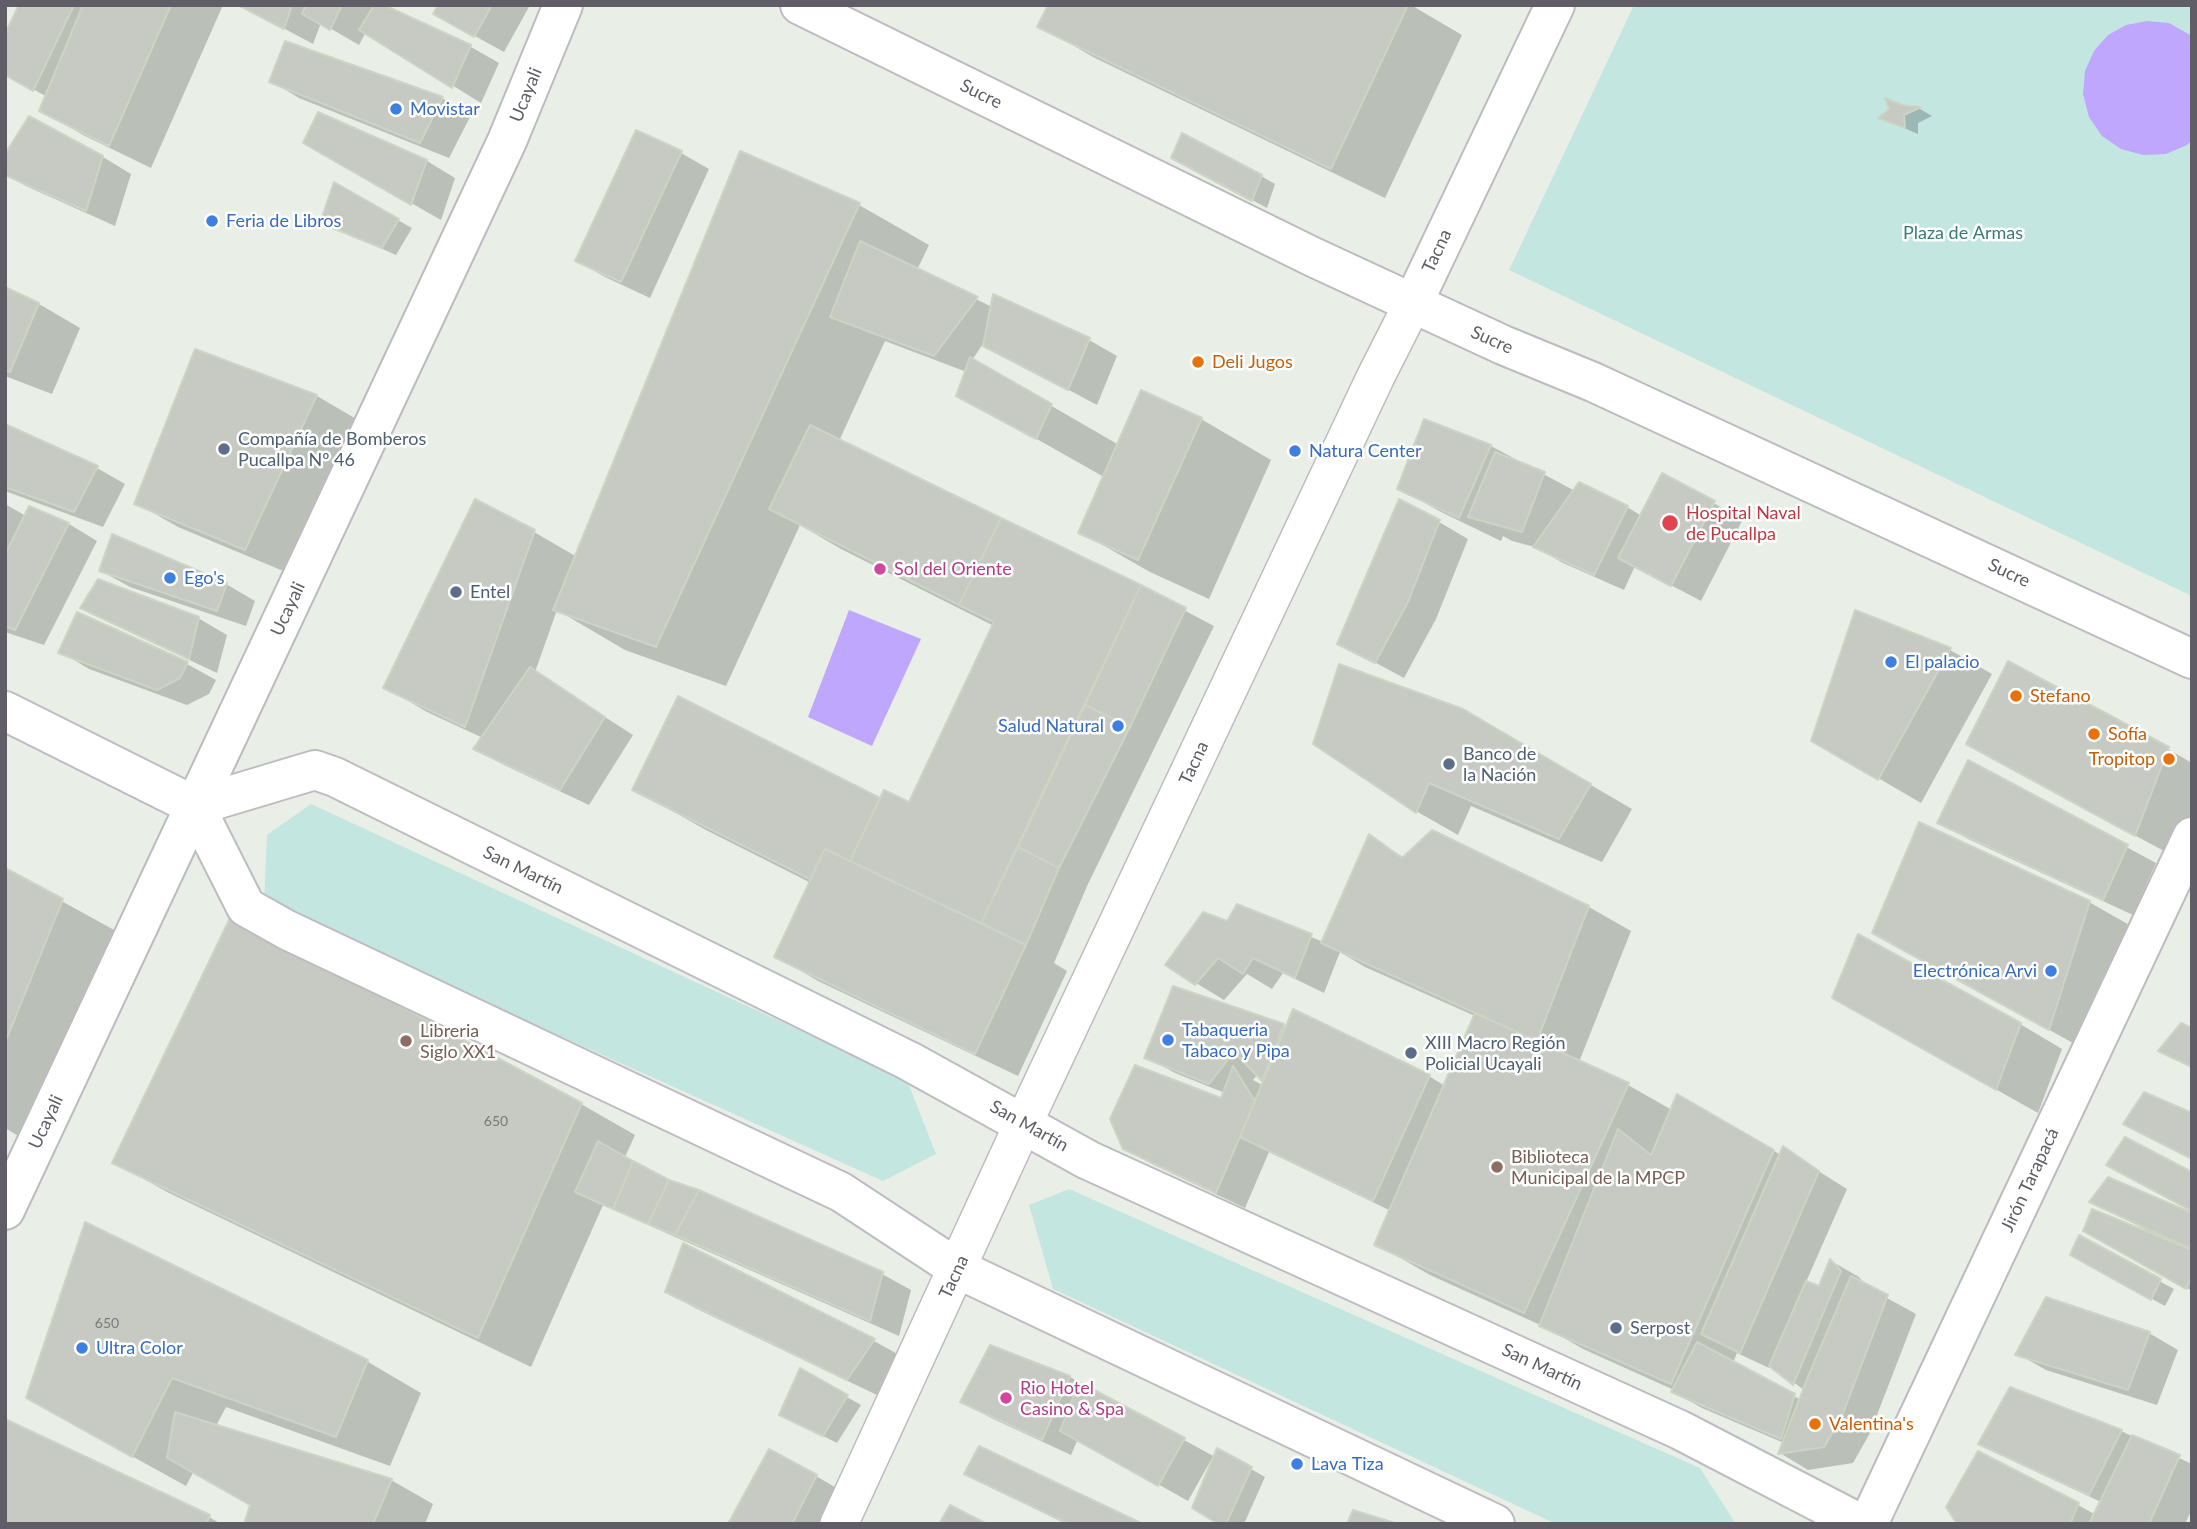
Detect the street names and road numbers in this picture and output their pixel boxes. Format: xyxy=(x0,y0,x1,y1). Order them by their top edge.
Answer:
street label: Ucayali xyxy=(505,65,547,125)
street label: Sucre xyxy=(957,75,1005,113)
street label: Tacna xyxy=(1418,226,1456,276)
street label: Sucre xyxy=(1468,321,1516,359)
street label: Sucre xyxy=(1985,554,2033,592)
street label: Ucayali xyxy=(266,579,310,639)
street label: Tacna xyxy=(1175,738,1213,788)
street label: San Martín xyxy=(479,841,567,899)
street label: Ucayali xyxy=(24,1092,68,1152)
street label: San Martín xyxy=(986,1096,1072,1156)
street label: Jirón Tarapacá xyxy=(1996,1125,2064,1235)
street label: Tacna xyxy=(935,1252,973,1302)
street label: San Martín xyxy=(1498,1339,1586,1395)

